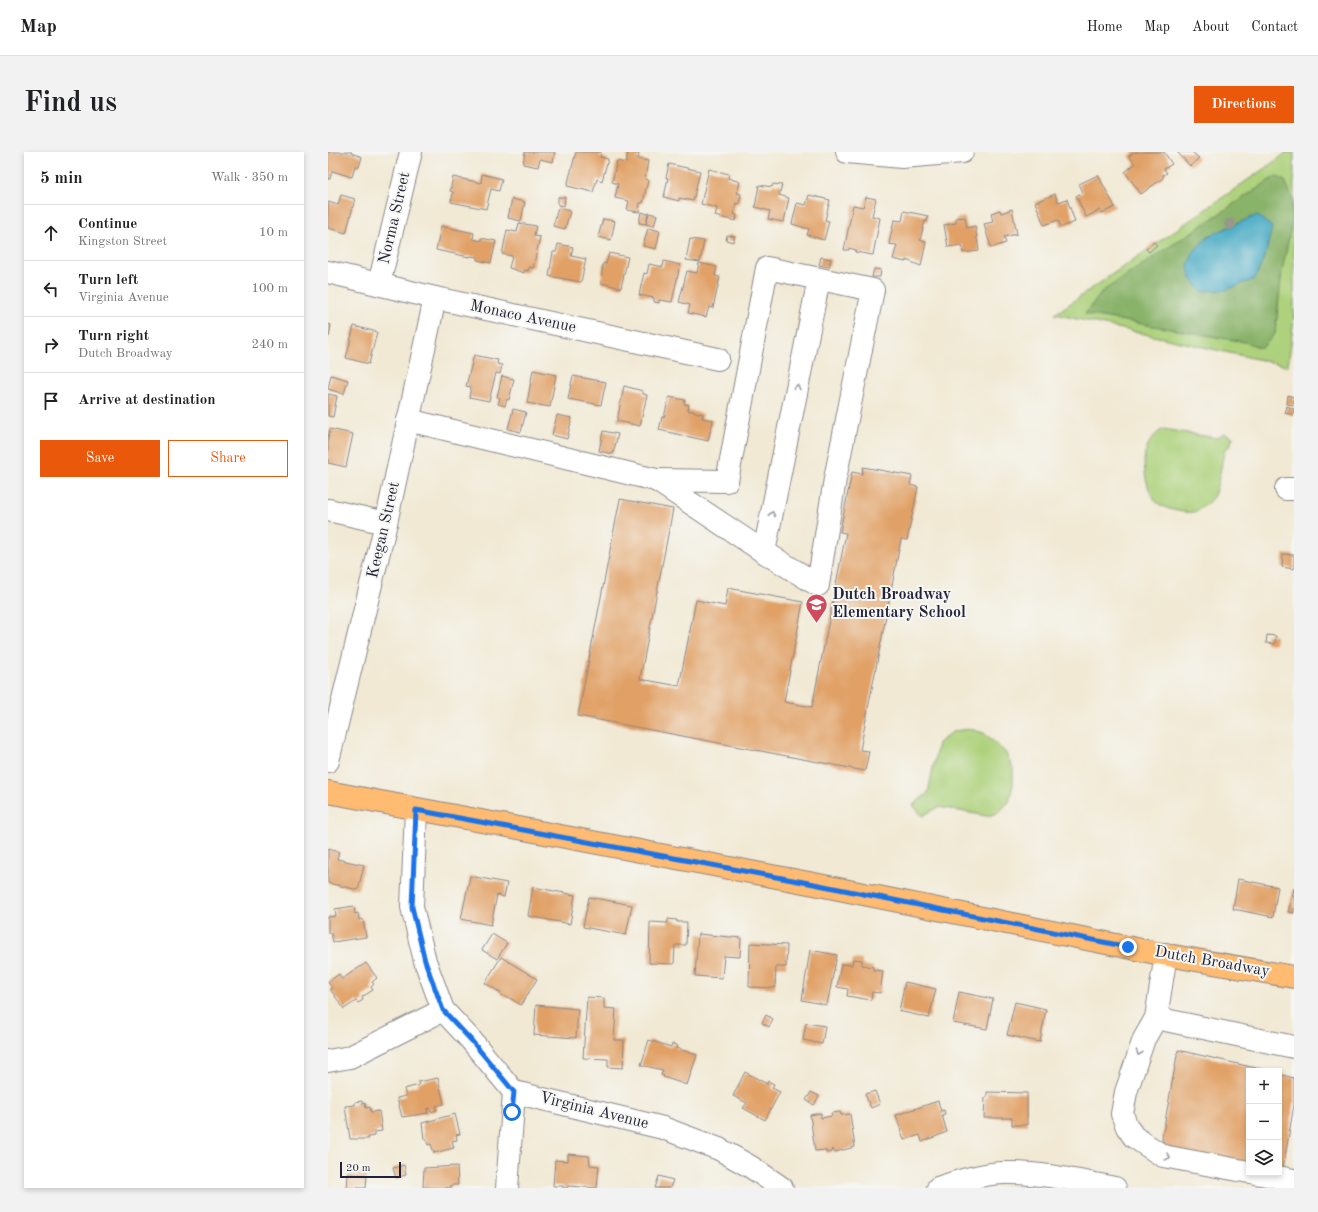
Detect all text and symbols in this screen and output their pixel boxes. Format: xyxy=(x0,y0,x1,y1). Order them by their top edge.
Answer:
text: Map xyxy=(20,18,57,37)
text: Home xyxy=(1087,20,1122,34)
text: Map xyxy=(1144,20,1170,34)
text: About xyxy=(1192,20,1229,34)
text: Contact xyxy=(1251,20,1298,34)
button: Directions xyxy=(1194,86,1294,123)
text: Find us xyxy=(24,90,117,118)
text: 5 min xyxy=(40,170,83,187)
street label: Norma Street xyxy=(377,170,413,266)
text: Walk · 350 m xyxy=(211,171,288,184)
text: Continue xyxy=(78,217,137,232)
icon: ahead xyxy=(40,222,62,244)
text: 10 m xyxy=(259,226,288,239)
text: Kingston Street xyxy=(78,235,167,248)
text: Turn left xyxy=(78,273,138,288)
icon: left xyxy=(40,278,62,300)
text: 100 m xyxy=(251,282,288,295)
text: Virginia Avenue xyxy=(78,291,169,304)
street label: Monaco Avenue xyxy=(468,298,578,336)
text: Turn right xyxy=(78,329,149,344)
icon: right xyxy=(40,334,62,356)
text: 240 m xyxy=(251,338,288,351)
text: Dutch Broadway xyxy=(78,347,173,360)
one-way arrow xyxy=(793,383,801,390)
icon: arrive xyxy=(40,390,62,412)
text: Arrive at destination xyxy=(78,393,216,408)
button: Save xyxy=(40,440,160,477)
button: Share xyxy=(168,440,288,477)
street label: Keegan Street xyxy=(365,480,403,580)
one-way arrow xyxy=(767,511,775,517)
place label: Dutch Broadway Elementary School xyxy=(832,587,966,621)
school or university icon: Dutch Broadway Elementary School xyxy=(804,591,830,624)
route end xyxy=(1119,938,1137,956)
street label: Dutch Broadway xyxy=(1153,944,1271,980)
one-way arrow xyxy=(1136,1049,1144,1056)
map controls xyxy=(1246,1068,1282,1176)
button: + xyxy=(1246,1068,1282,1104)
street label: Virginia Avenue xyxy=(538,1090,650,1132)
route start xyxy=(503,1103,521,1121)
button: − xyxy=(1246,1104,1282,1140)
button: layers xyxy=(1246,1140,1282,1176)
one-way arrow xyxy=(1165,1152,1171,1160)
scale bar xyxy=(340,1160,401,1179)
text: 20 m xyxy=(346,1163,371,1174)

